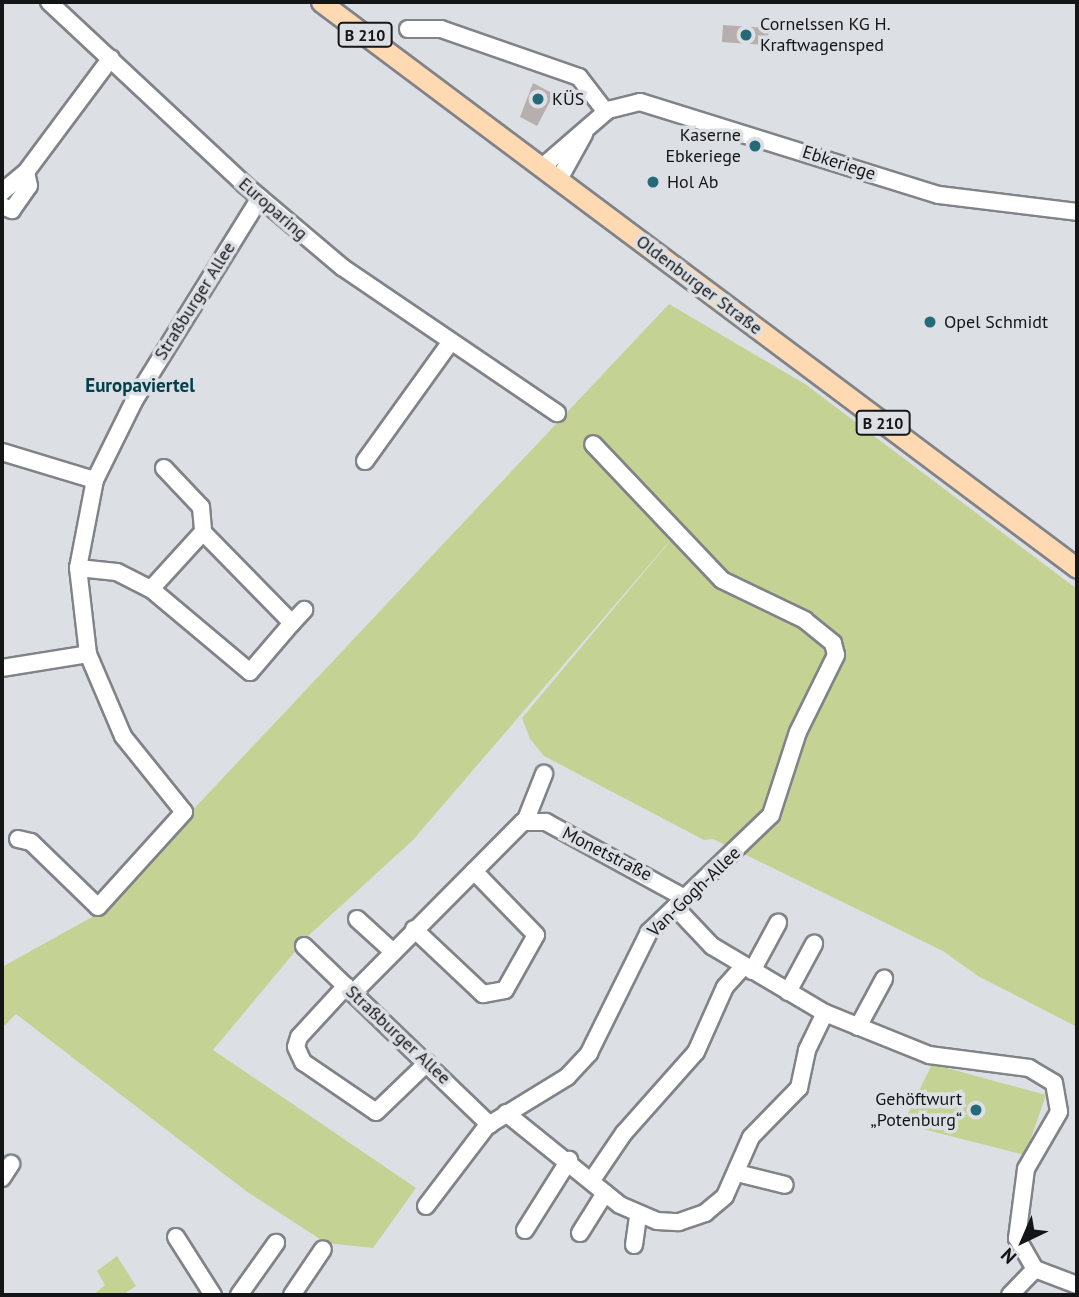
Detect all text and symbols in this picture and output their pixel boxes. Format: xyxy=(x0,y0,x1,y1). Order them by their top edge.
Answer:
place label: Cornelssen KG H. Kraftwagensped xyxy=(760,14,890,56)
road number: B 210 xyxy=(337,22,393,48)
marker: Cornelssen KG H. Kraftwagensped xyxy=(738,27,754,43)
place label: KÜS xyxy=(552,88,584,110)
marker: KÜS xyxy=(530,91,546,107)
place label: Kaserne Ebkeriege xyxy=(665,125,741,168)
marker: Kaserne Ebkeriege xyxy=(747,138,763,154)
street label: Ebkeriege xyxy=(800,141,878,185)
place label: Hol Ab xyxy=(667,171,719,193)
street label: Europaring xyxy=(234,173,312,245)
marker: Hol Ab xyxy=(645,174,661,190)
street label: Oldenburger Straße xyxy=(632,231,766,339)
street label: Straßburger Allee xyxy=(150,238,240,364)
place label: Opel Schmidt xyxy=(944,311,1048,333)
marker: Opel Schmidt xyxy=(922,314,938,330)
district label: Europaviertel xyxy=(85,375,195,397)
road number: B 210 xyxy=(855,410,911,436)
street label: Monetstraße xyxy=(559,822,655,886)
street label: Van-Gogh-Allee xyxy=(643,842,745,942)
street label: Straßburger Allee xyxy=(341,981,455,1089)
place label: Gehöftwurt „Potenburg“ xyxy=(871,1089,962,1132)
marker: Gehöftwurt „Potenburg“ xyxy=(968,1102,984,1118)
north arrow xyxy=(988,1206,1058,1276)
text: N xyxy=(996,1243,1021,1269)

